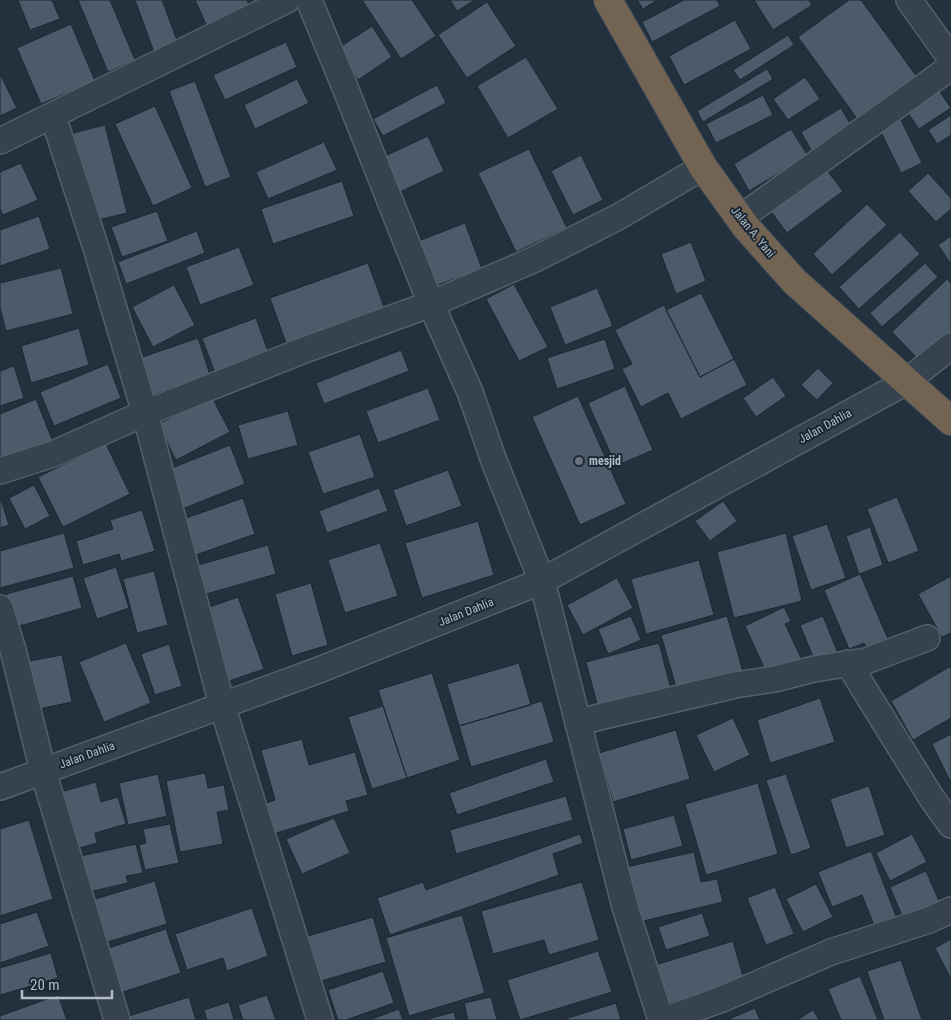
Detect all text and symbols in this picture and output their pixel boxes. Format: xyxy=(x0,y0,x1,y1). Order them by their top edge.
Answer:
street label: Jalan A. Yani xyxy=(728,204,778,260)
street label: Jalan Dahlia xyxy=(796,406,854,446)
place label: mesjid xyxy=(589,454,621,468)
marker: mesjid xyxy=(573,455,585,467)
street label: Jalan Dahlia xyxy=(436,595,496,629)
street label: Jalan Dahlia xyxy=(57,738,117,772)
scale bar xyxy=(22,968,112,1000)
text: 20 m xyxy=(30,976,60,994)

